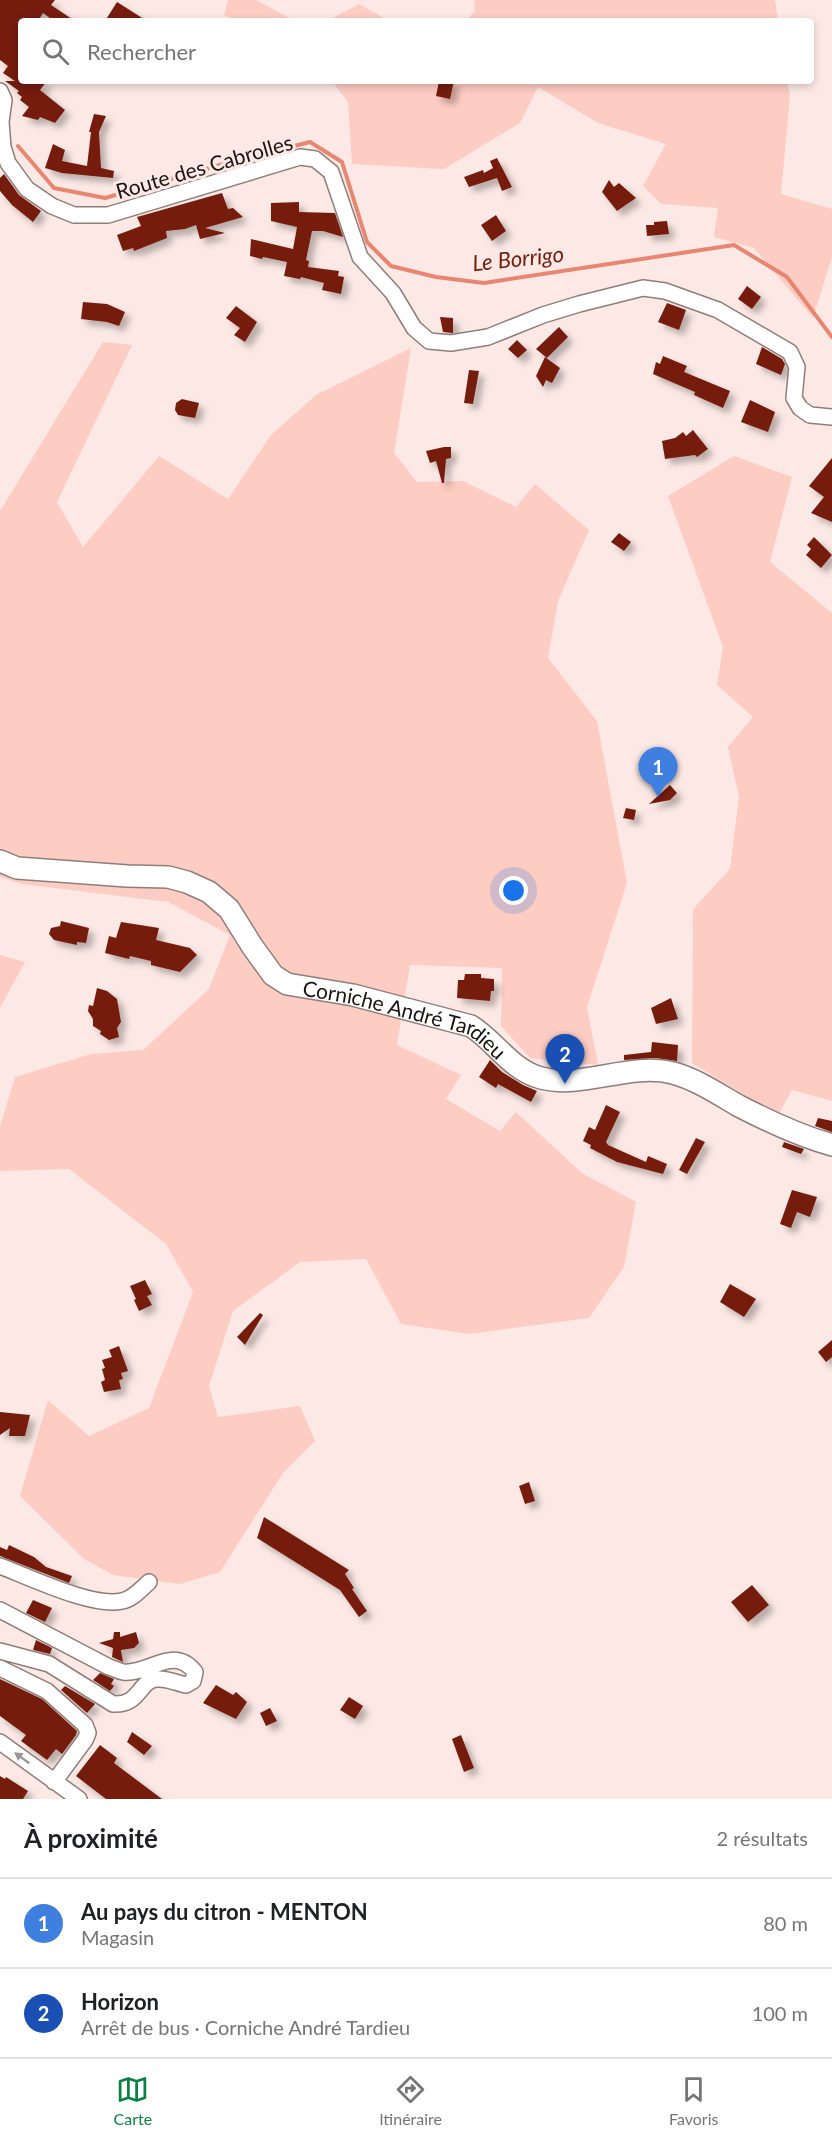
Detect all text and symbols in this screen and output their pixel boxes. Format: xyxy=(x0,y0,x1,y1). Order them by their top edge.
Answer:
search box xyxy=(18,18,814,84)
icon: search xyxy=(39,35,72,68)
text: Rechercher xyxy=(87,38,196,65)
street label: Route des Cabrolles xyxy=(113,129,295,203)
water label: Le Borrigo xyxy=(471,240,565,276)
pin: 1 xyxy=(638,748,678,797)
your location xyxy=(499,876,528,905)
street label: Corniche André Tardieu xyxy=(301,974,512,1063)
pin: 2 xyxy=(546,1034,584,1084)
one-way arrow xyxy=(15,1753,30,1765)
text: À proximité xyxy=(24,1822,158,1854)
text: 2 résultats xyxy=(717,1826,808,1850)
text: Au pays du citron - MENTON xyxy=(81,1898,368,1925)
text: 1 xyxy=(38,1911,49,1935)
text: 80 m xyxy=(763,1911,808,1935)
text: Magasin xyxy=(81,1925,154,1949)
text: Horizon xyxy=(81,1988,159,2015)
text: 2 xyxy=(38,2001,49,2025)
text: 100 m xyxy=(752,2001,808,2025)
text: Arrêt de bus · Corniche André Tardieu xyxy=(81,2015,410,2039)
tab: Carte xyxy=(114,2073,152,2128)
tab: Itinéraire xyxy=(379,2073,442,2128)
tab: Favoris xyxy=(669,2073,718,2128)

